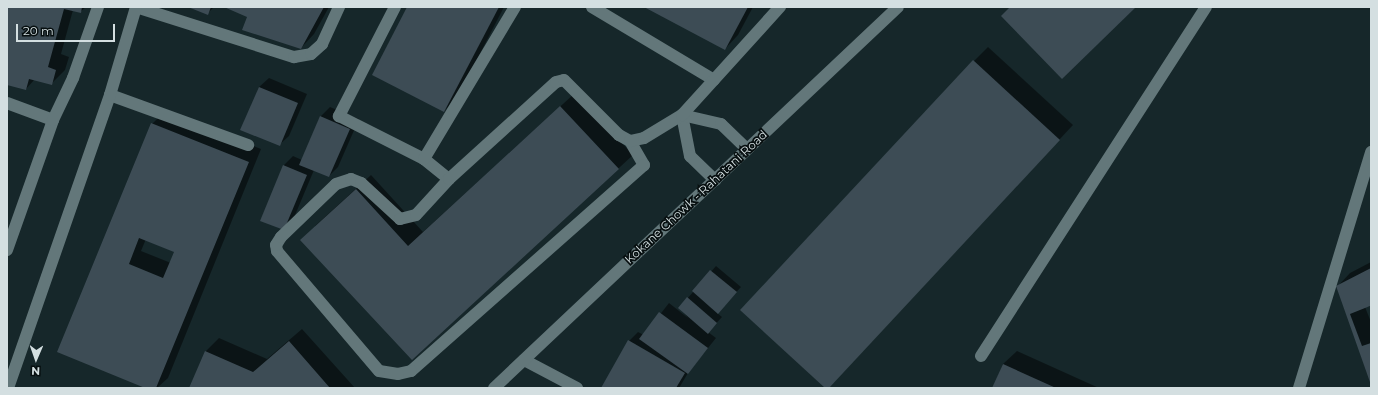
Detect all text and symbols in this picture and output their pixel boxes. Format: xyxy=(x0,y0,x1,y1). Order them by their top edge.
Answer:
scale bar xyxy=(18,16,117,42)
text: 20 m xyxy=(23,23,54,38)
street label: Kokane Chowk - Rahatani Road xyxy=(622,127,770,267)
north arrow xyxy=(16,339,56,379)
text: N xyxy=(31,364,40,378)

